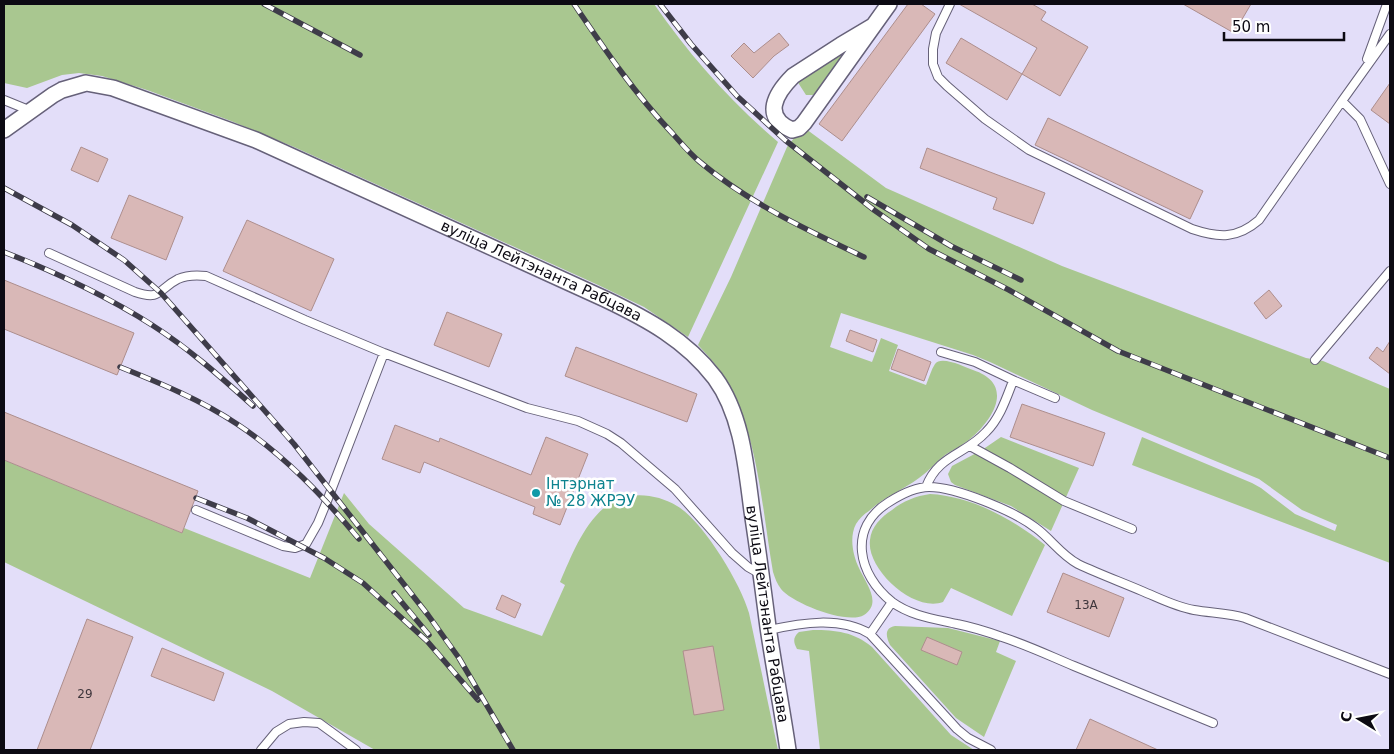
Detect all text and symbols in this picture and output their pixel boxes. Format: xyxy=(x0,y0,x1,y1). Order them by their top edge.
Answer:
scale bar xyxy=(1224,10,1344,42)
text: 50 m xyxy=(1232,18,1270,36)
street label: вуліца Лейтэнанта Рабцава xyxy=(438,216,645,325)
place label: Інтэрнат № 28 ЖРЭУ xyxy=(546,475,635,510)
marker: Інтэрнат № 28 ЖРЭУ xyxy=(530,487,542,499)
street label: вуліца Лейтэнанта Рабцава xyxy=(742,504,793,724)
house number: 13А xyxy=(1074,598,1099,612)
house number: 29 xyxy=(77,687,93,701)
north arrow xyxy=(1334,694,1384,744)
text: С xyxy=(1337,710,1355,723)

